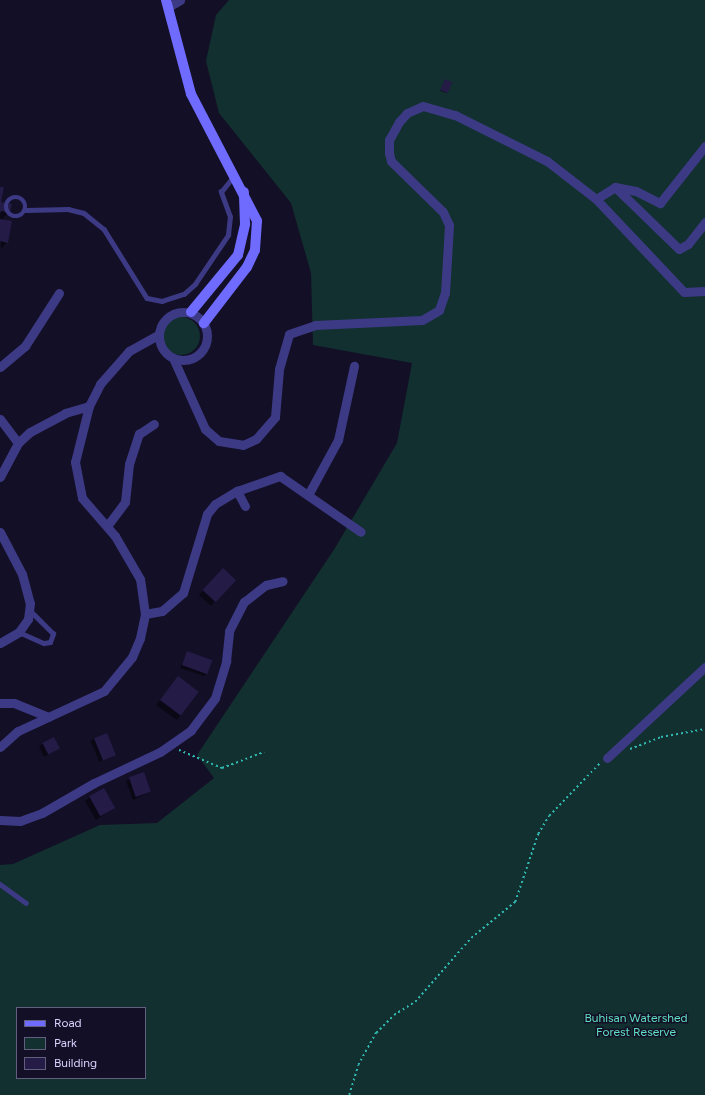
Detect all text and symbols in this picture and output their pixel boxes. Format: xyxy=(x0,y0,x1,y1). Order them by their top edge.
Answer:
legend xyxy=(16,1007,146,1079)
park label: Buhisan Watershed Forest Reserve xyxy=(584,1012,688,1040)
text: Road xyxy=(54,1016,82,1030)
text: Park xyxy=(54,1036,77,1050)
text: Building xyxy=(54,1056,97,1070)

